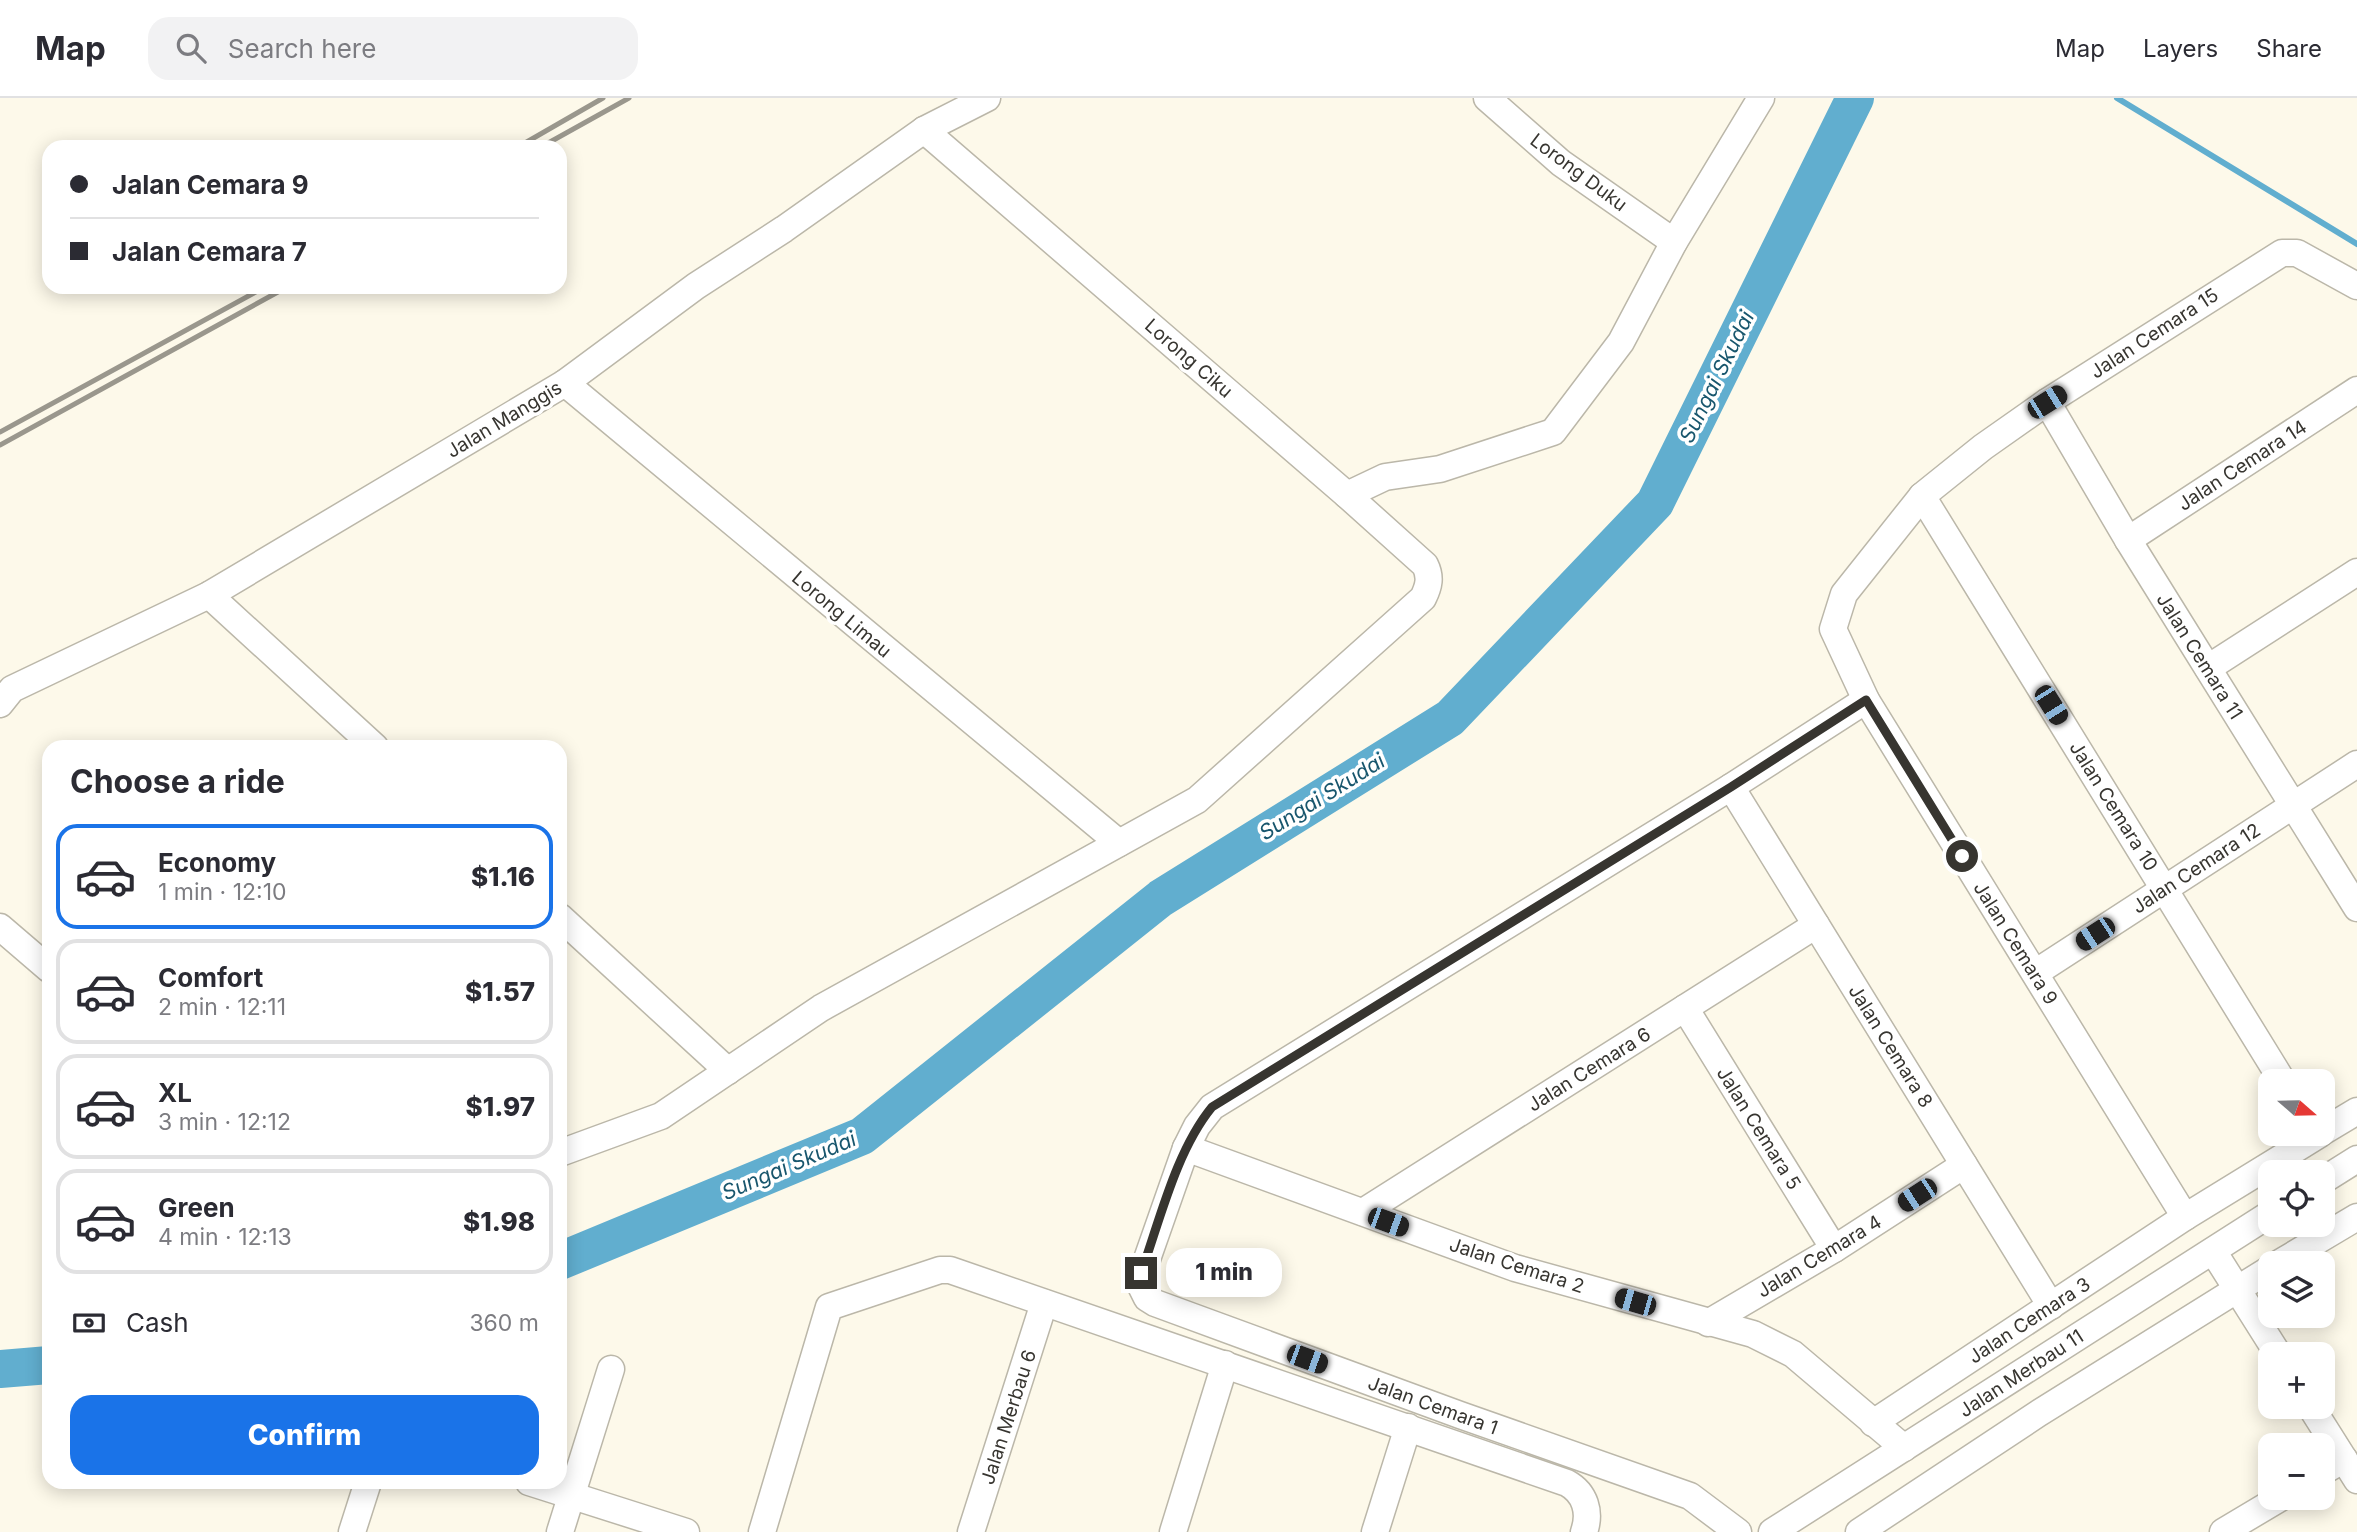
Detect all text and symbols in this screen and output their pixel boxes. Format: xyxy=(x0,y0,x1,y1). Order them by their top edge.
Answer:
search box xyxy=(148,17,638,80)
text: Map xyxy=(35,28,106,68)
icon: search xyxy=(172,29,210,67)
text: Search here xyxy=(228,33,376,64)
text: Map xyxy=(2055,34,2105,63)
text: Layers xyxy=(2143,34,2218,63)
text: Share xyxy=(2256,34,2322,63)
street label: Lorong Duku xyxy=(1526,129,1632,216)
text: Jalan Cemara 9 xyxy=(112,169,309,200)
text: Jalan Cemara 7 xyxy=(112,236,307,267)
street label: Jalan Cemara 15 xyxy=(2086,283,2223,383)
water label: Sungai Skudai xyxy=(1674,306,1760,447)
street label: Lorong Ciku xyxy=(1140,314,1237,403)
street label: Jalan Manggis xyxy=(442,376,566,463)
car xyxy=(2024,382,2071,422)
street label: Jalan Cemara 14 xyxy=(2174,415,2311,516)
street label: Lorong Limau xyxy=(787,566,896,663)
street label: Jalan Cemara 11 xyxy=(2152,589,2248,724)
car xyxy=(2031,682,2072,728)
street label: Jalan Cemara 10 xyxy=(2064,737,2163,875)
water label: Sungai Skudai xyxy=(1254,748,1390,845)
text: Choose a ride xyxy=(70,762,285,801)
street label: Jalan Cemara 12 xyxy=(2128,818,2265,918)
route start xyxy=(1946,840,1978,872)
icon: car xyxy=(74,845,137,908)
text: Economy xyxy=(158,847,276,878)
text: $1.16 xyxy=(471,861,535,892)
text: 1 min · 12:10 xyxy=(158,878,287,906)
street label: Jalan Cemara 9 xyxy=(1969,878,2063,1009)
car xyxy=(2072,914,2119,954)
icon: car xyxy=(74,960,137,1023)
text: Comfort xyxy=(158,962,263,993)
text: $1.57 xyxy=(465,976,535,1007)
street label: Jalan Cemara 8 xyxy=(1844,981,1938,1112)
text: 2 min · 12:11 xyxy=(158,993,286,1021)
street label: Jalan Cemara 6 xyxy=(1524,1022,1655,1116)
street label: Jalan Cemara 5 xyxy=(1712,1063,1806,1194)
north arrow xyxy=(2258,1069,2334,1146)
map controls xyxy=(2258,1069,2335,1510)
icon: car xyxy=(74,1075,137,1138)
text: XL xyxy=(158,1077,192,1108)
text: $1.97 xyxy=(466,1091,535,1122)
text: 3 min · 12:12 xyxy=(158,1108,291,1136)
water label: Sungai Skudai xyxy=(718,1126,860,1205)
button: locate xyxy=(2258,1160,2335,1237)
car xyxy=(1894,1175,1941,1215)
icon: car xyxy=(74,1190,137,1253)
text: Green xyxy=(158,1192,235,1223)
car xyxy=(1365,1205,1412,1239)
text: $1.98 xyxy=(463,1206,535,1237)
street label: Jalan Cemara 4 xyxy=(1753,1210,1886,1303)
text: 4 min · 12:13 xyxy=(158,1223,292,1251)
street label: Jalan Cemara 2 xyxy=(1447,1233,1587,1298)
callout: 1 min xyxy=(1166,1248,1281,1298)
button: layers xyxy=(2258,1251,2335,1328)
route end xyxy=(1125,1257,1157,1289)
text: 1 min xyxy=(1195,1258,1253,1286)
street label: Jalan Cemara 3 xyxy=(1964,1273,2094,1368)
car xyxy=(1612,1286,1659,1318)
icon: cash xyxy=(70,1304,108,1342)
text: Cash xyxy=(126,1307,189,1338)
text: 360 m xyxy=(469,1309,539,1337)
street label: Jalan Merbau 11 xyxy=(1955,1325,2088,1422)
car xyxy=(1284,1342,1331,1376)
button: + xyxy=(2258,1342,2335,1419)
street label: Jalan Merbau 6 xyxy=(976,1347,1041,1487)
street label: Jalan Cemara 1 xyxy=(1365,1371,1501,1440)
button: Confirm xyxy=(70,1395,539,1475)
button: − xyxy=(2258,1433,2335,1510)

